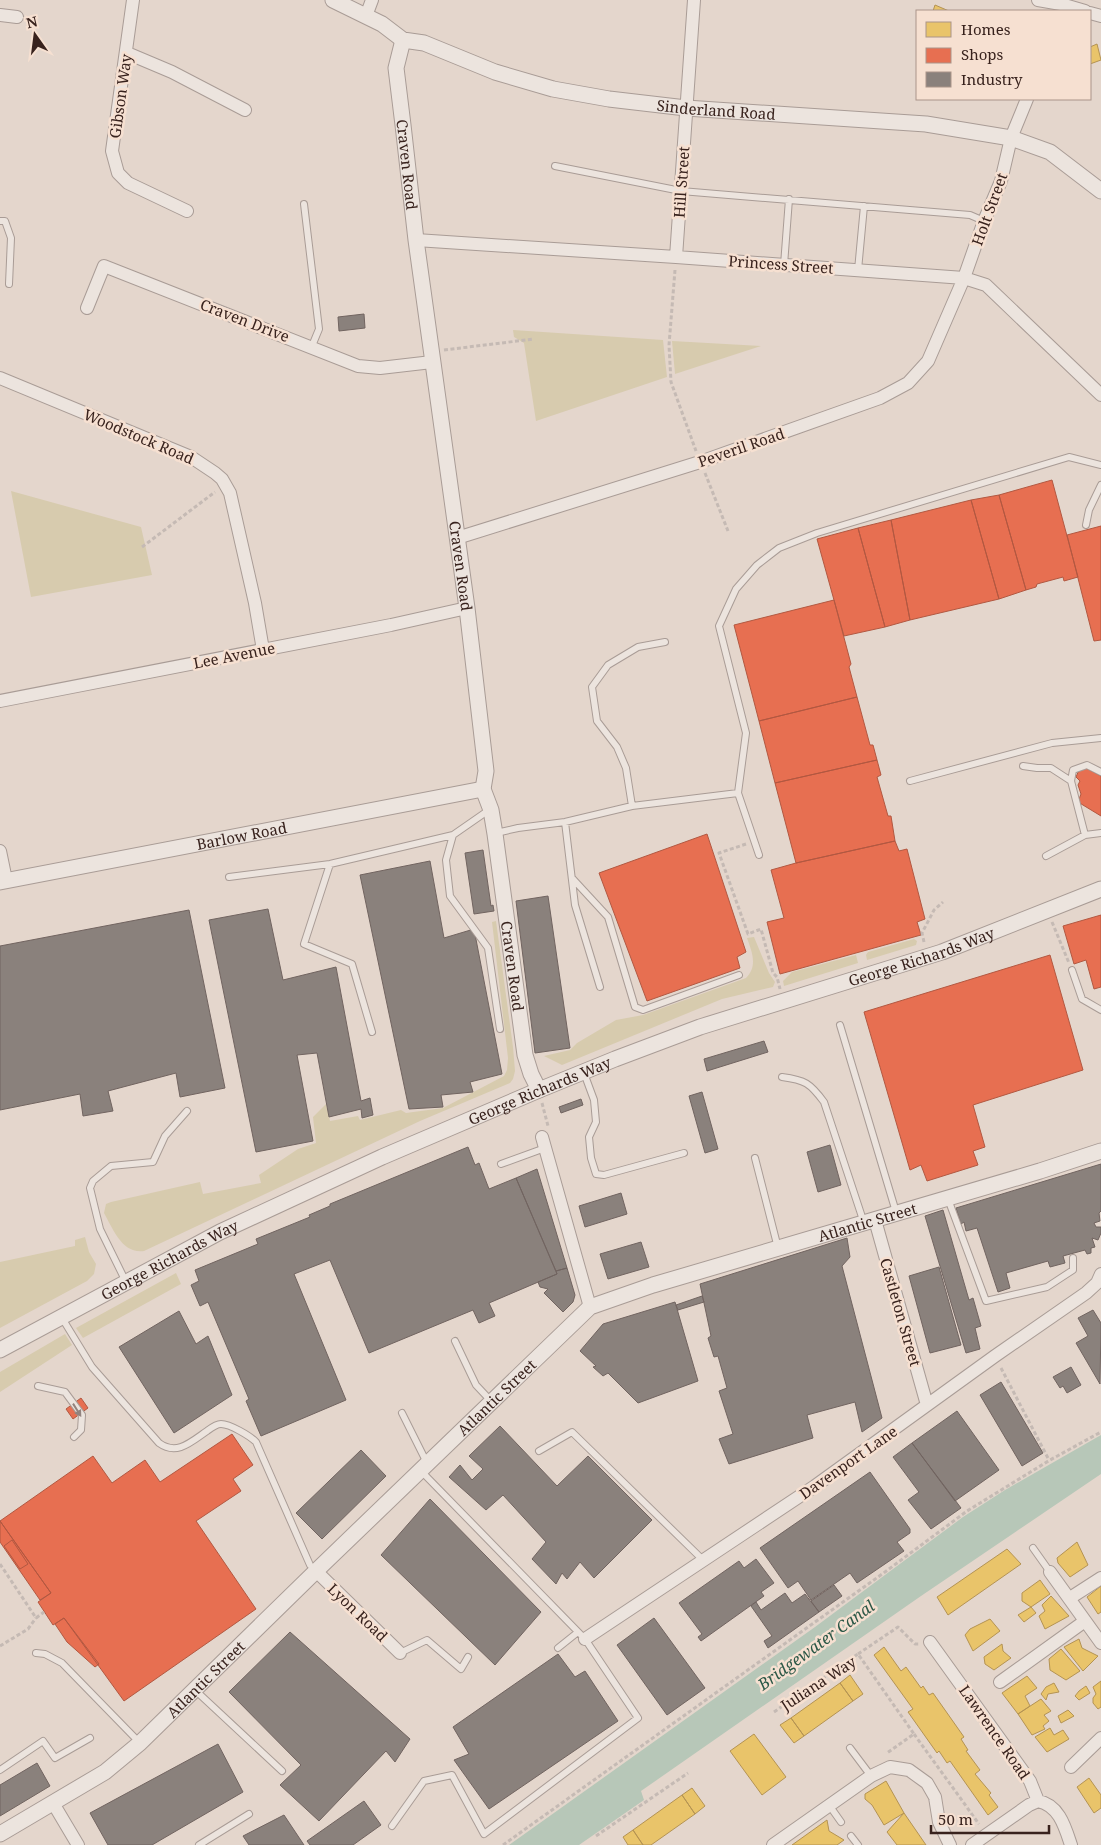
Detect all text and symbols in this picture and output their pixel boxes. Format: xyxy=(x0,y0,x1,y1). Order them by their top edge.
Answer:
north arrow xyxy=(10,10,60,60)
legend xyxy=(916,10,1091,100)
text: N xyxy=(24,11,39,32)
text: Homes xyxy=(961,19,1011,39)
text: Shops xyxy=(961,44,1004,64)
street label: Gibson Way xyxy=(104,52,136,139)
text: Industry xyxy=(961,69,1023,89)
street label: Sinderland Road xyxy=(656,95,776,124)
street label: Craven Road xyxy=(392,118,423,211)
street label: Hill Street xyxy=(669,146,693,218)
street label: Holt Street xyxy=(967,170,1011,248)
street label: Princess Street xyxy=(728,250,834,278)
street label: Craven Drive xyxy=(197,294,293,346)
street label: Woodstock Road xyxy=(81,404,197,468)
street label: Peveril Road xyxy=(695,423,787,471)
street label: Craven Road xyxy=(445,519,477,612)
street label: Lee Avenue xyxy=(191,637,277,673)
street label: Barlow Road xyxy=(195,817,288,854)
street label: Craven Road xyxy=(497,920,529,1012)
street label: George Richards Way xyxy=(846,922,998,990)
street label: George Richards Way xyxy=(465,1052,614,1129)
street label: Atlantic Street xyxy=(815,1198,919,1246)
street label: George Richards Way xyxy=(97,1215,242,1304)
street label: Castleton Street xyxy=(876,1256,926,1368)
street label: Atlantic Street xyxy=(453,1355,540,1440)
one-way arrow xyxy=(72,1403,82,1417)
street label: Davenport Lane xyxy=(795,1421,901,1503)
street label: Lyon Road xyxy=(324,1578,392,1646)
water label: Bridgewater Canal xyxy=(752,1595,879,1696)
street label: Atlantic Street xyxy=(162,1636,249,1722)
street label: Juliana Way xyxy=(776,1651,860,1715)
street label: Lawrence Road xyxy=(955,1681,1035,1783)
scale bar xyxy=(931,1802,1048,1834)
text: 50 m xyxy=(938,1809,973,1829)

